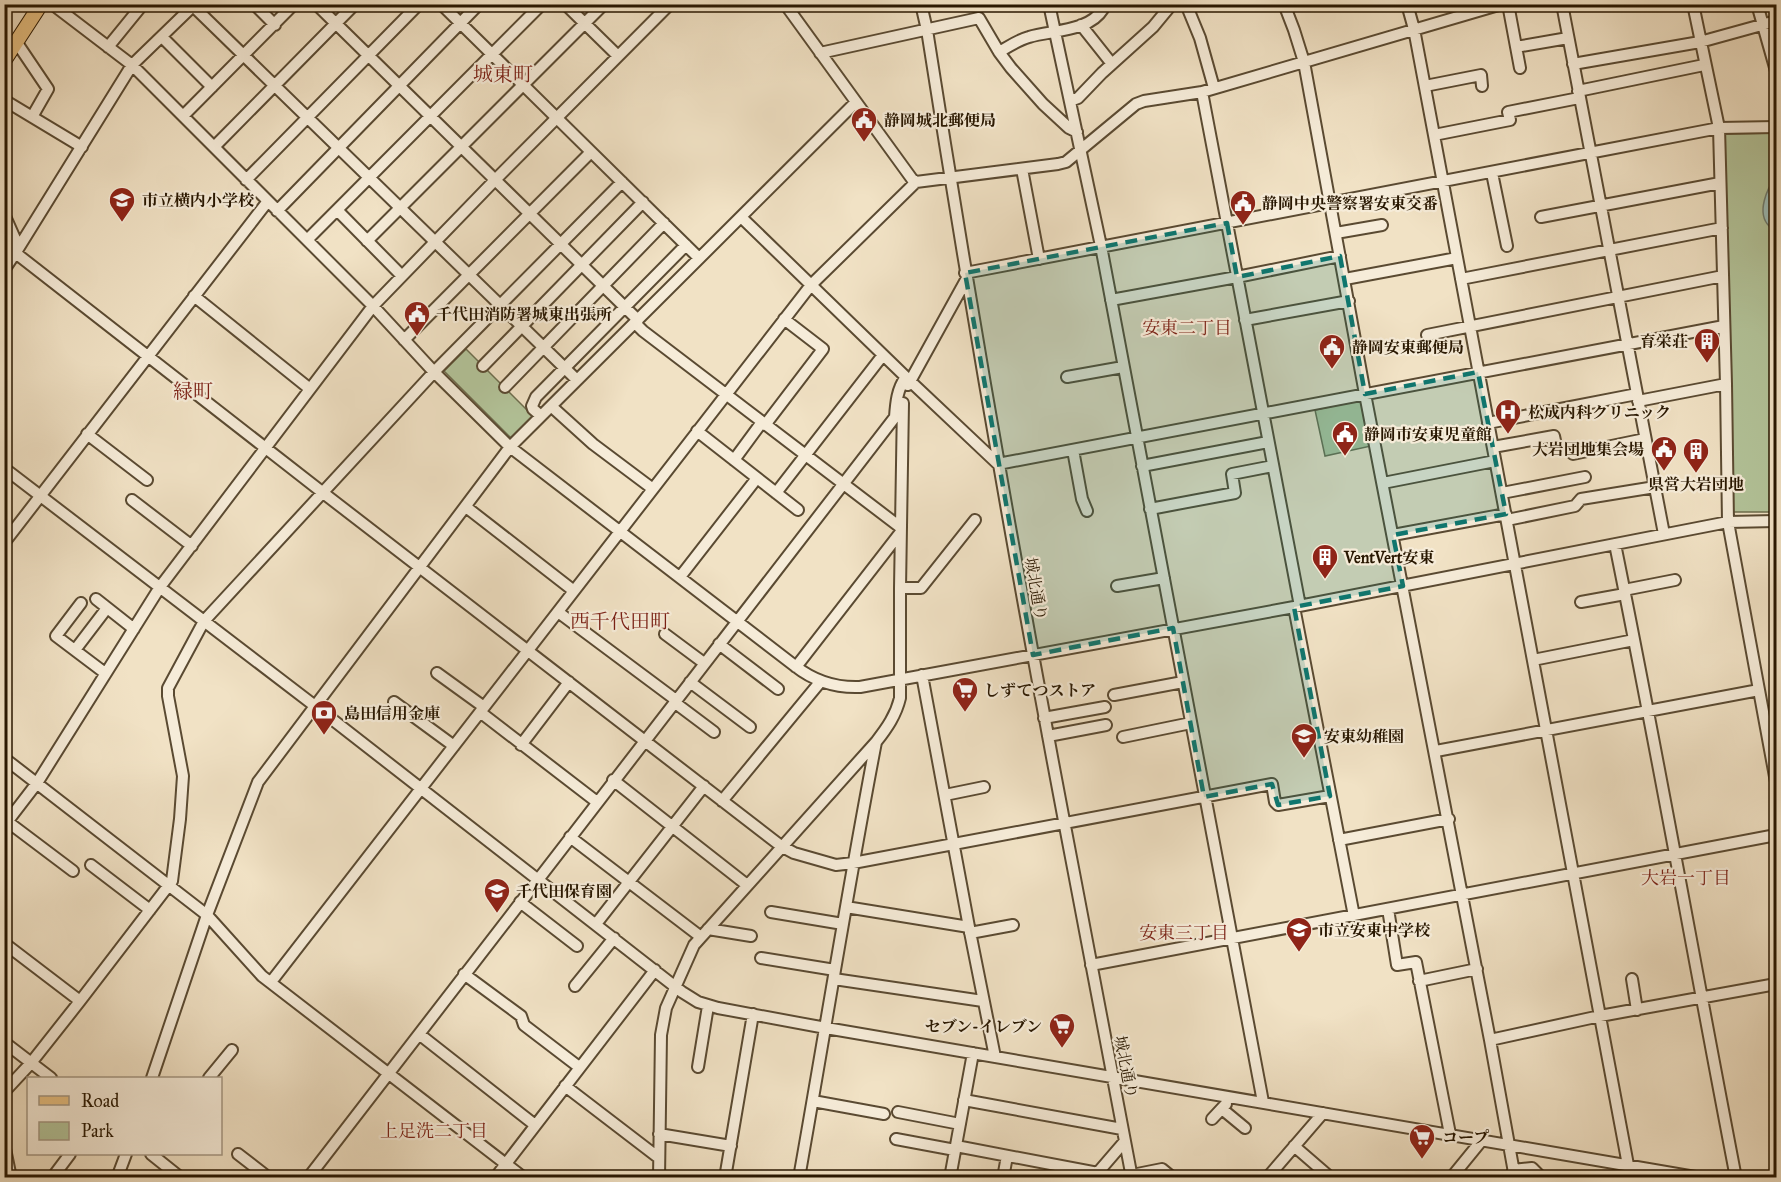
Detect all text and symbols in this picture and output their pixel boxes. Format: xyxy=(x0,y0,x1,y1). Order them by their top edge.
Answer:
district label: 城東町 xyxy=(473,62,533,86)
public building icon: 静岡城北郵便局 xyxy=(849,105,879,143)
place label: 静岡城北郵便局 xyxy=(884,111,996,130)
school or university icon: 市立横内小学校 xyxy=(107,185,137,223)
public building icon: 静岡中央警察署安東交番 xyxy=(1228,188,1258,226)
place label: 市立横内小学校 xyxy=(142,191,255,210)
place label: 静岡中央警察署安東交番 xyxy=(1262,194,1438,213)
public building icon: 千代田消防署城東出張所 xyxy=(402,299,432,337)
place label: 千代田消防署城東出張所 xyxy=(436,305,612,324)
district label: 安東二丁目 xyxy=(1142,317,1232,339)
building icon: 育栄荘 xyxy=(1692,326,1722,364)
public building icon: 静岡安東郵便局 xyxy=(1317,332,1347,370)
place label: 育栄荘 xyxy=(1640,332,1688,351)
place label: 静岡安東郵便局 xyxy=(1352,338,1464,357)
district label: 緑町 xyxy=(173,379,213,403)
hospital icon: 松成内科クリニック xyxy=(1493,397,1523,435)
place label: 松成内科クリニック xyxy=(1528,403,1671,422)
public building icon: 静岡市安東児童館 xyxy=(1330,419,1360,457)
place label: 静岡市安東児童館 xyxy=(1364,425,1492,444)
public building icon: 大岩団地集会場 xyxy=(1649,434,1679,472)
building icon: 県営大岩団地 xyxy=(1681,436,1711,474)
place label: 大岩団地集会場 xyxy=(1532,440,1644,459)
place label: 県営大岩団地 xyxy=(1648,475,1744,494)
building icon: VentVert安東 xyxy=(1310,542,1340,580)
place label: VentVert安東 xyxy=(1343,548,1435,567)
street label: 城北通り xyxy=(1021,556,1051,622)
district label: 西千代田町 xyxy=(570,609,670,633)
supermarket icon: しずてつストア xyxy=(950,675,980,713)
place label: しずてつストア xyxy=(984,681,1096,700)
bank icon: 島田信用金庫 xyxy=(309,698,339,736)
place label: 島田信用金庫 xyxy=(344,704,440,723)
school or university icon: 安東幼稚園 xyxy=(1289,721,1319,759)
place label: 安東幼稚園 xyxy=(1324,727,1404,746)
district label: 大岩一丁目 xyxy=(1641,867,1731,889)
school or university icon: 千代田保育園 xyxy=(482,876,512,914)
place label: 千代田保育園 xyxy=(516,882,612,901)
school or university icon: 市立安東中学校 xyxy=(1284,915,1314,953)
place label: 市立安東中学校 xyxy=(1318,921,1431,940)
district label: 安東三丁目 xyxy=(1139,922,1229,944)
supermarket icon: セブン-イレブン xyxy=(1047,1011,1077,1049)
place label: セブン-イレブン xyxy=(925,1017,1042,1036)
street label: 城北通り xyxy=(1111,1034,1141,1100)
legend xyxy=(27,1077,222,1155)
text: Road xyxy=(81,1090,119,1112)
text: Park xyxy=(81,1120,114,1142)
district label: 上足洗二丁目 xyxy=(380,1120,488,1142)
supermarket icon: コープ xyxy=(1407,1122,1437,1160)
place label: コープ xyxy=(1442,1128,1489,1147)

